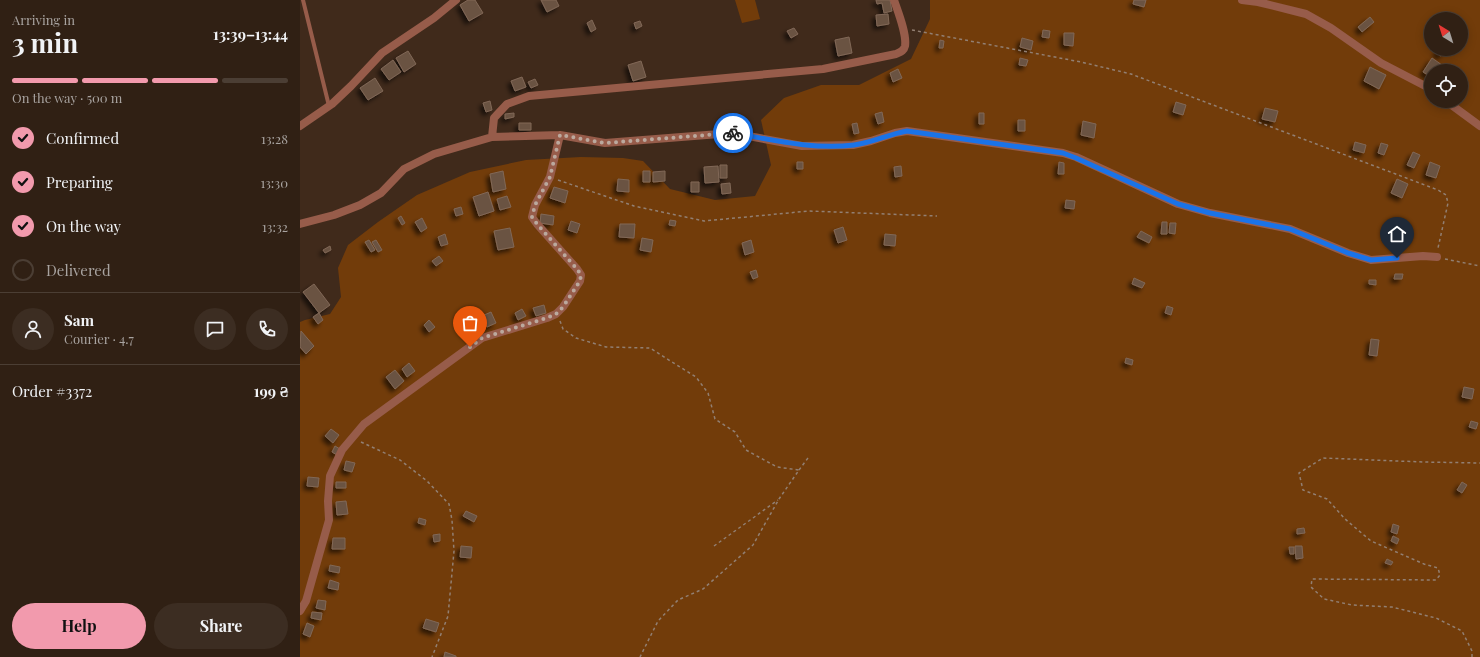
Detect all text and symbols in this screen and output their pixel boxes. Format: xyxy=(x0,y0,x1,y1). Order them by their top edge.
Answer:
text: Arriving in xyxy=(12,11,75,28)
north arrow xyxy=(1424,12,1468,56)
map controls xyxy=(1424,12,1468,108)
text: 13:39–13:44 xyxy=(213,24,288,44)
text: 3 min xyxy=(12,25,78,60)
button: locate xyxy=(1424,64,1468,108)
text: On the way · 500 m xyxy=(12,89,122,106)
courier xyxy=(713,113,753,153)
icon: bike xyxy=(722,122,744,144)
icon: check xyxy=(12,127,34,149)
text: Confirmed xyxy=(46,128,119,148)
text: 13:28 xyxy=(261,130,288,147)
icon: check xyxy=(12,171,34,193)
text: Preparing xyxy=(46,172,113,192)
text: 13:30 xyxy=(260,174,288,191)
icon: check xyxy=(12,215,34,237)
text: On the way xyxy=(46,216,121,236)
pin xyxy=(1380,217,1414,258)
text: 13:32 xyxy=(262,218,288,235)
icon: home xyxy=(1386,223,1408,245)
text: Delivered xyxy=(46,260,111,280)
pin xyxy=(453,306,487,347)
button: person xyxy=(12,308,54,350)
button: chat xyxy=(194,308,236,350)
button: phone xyxy=(246,308,288,350)
text: Sam xyxy=(64,310,94,330)
icon: bag xyxy=(459,312,481,334)
text: Courier · 4.7 xyxy=(64,330,134,347)
text: Order #3372 xyxy=(12,381,92,401)
text: 199 ₴ xyxy=(254,381,288,401)
button: Help xyxy=(12,603,146,649)
button: Share xyxy=(154,603,288,649)

